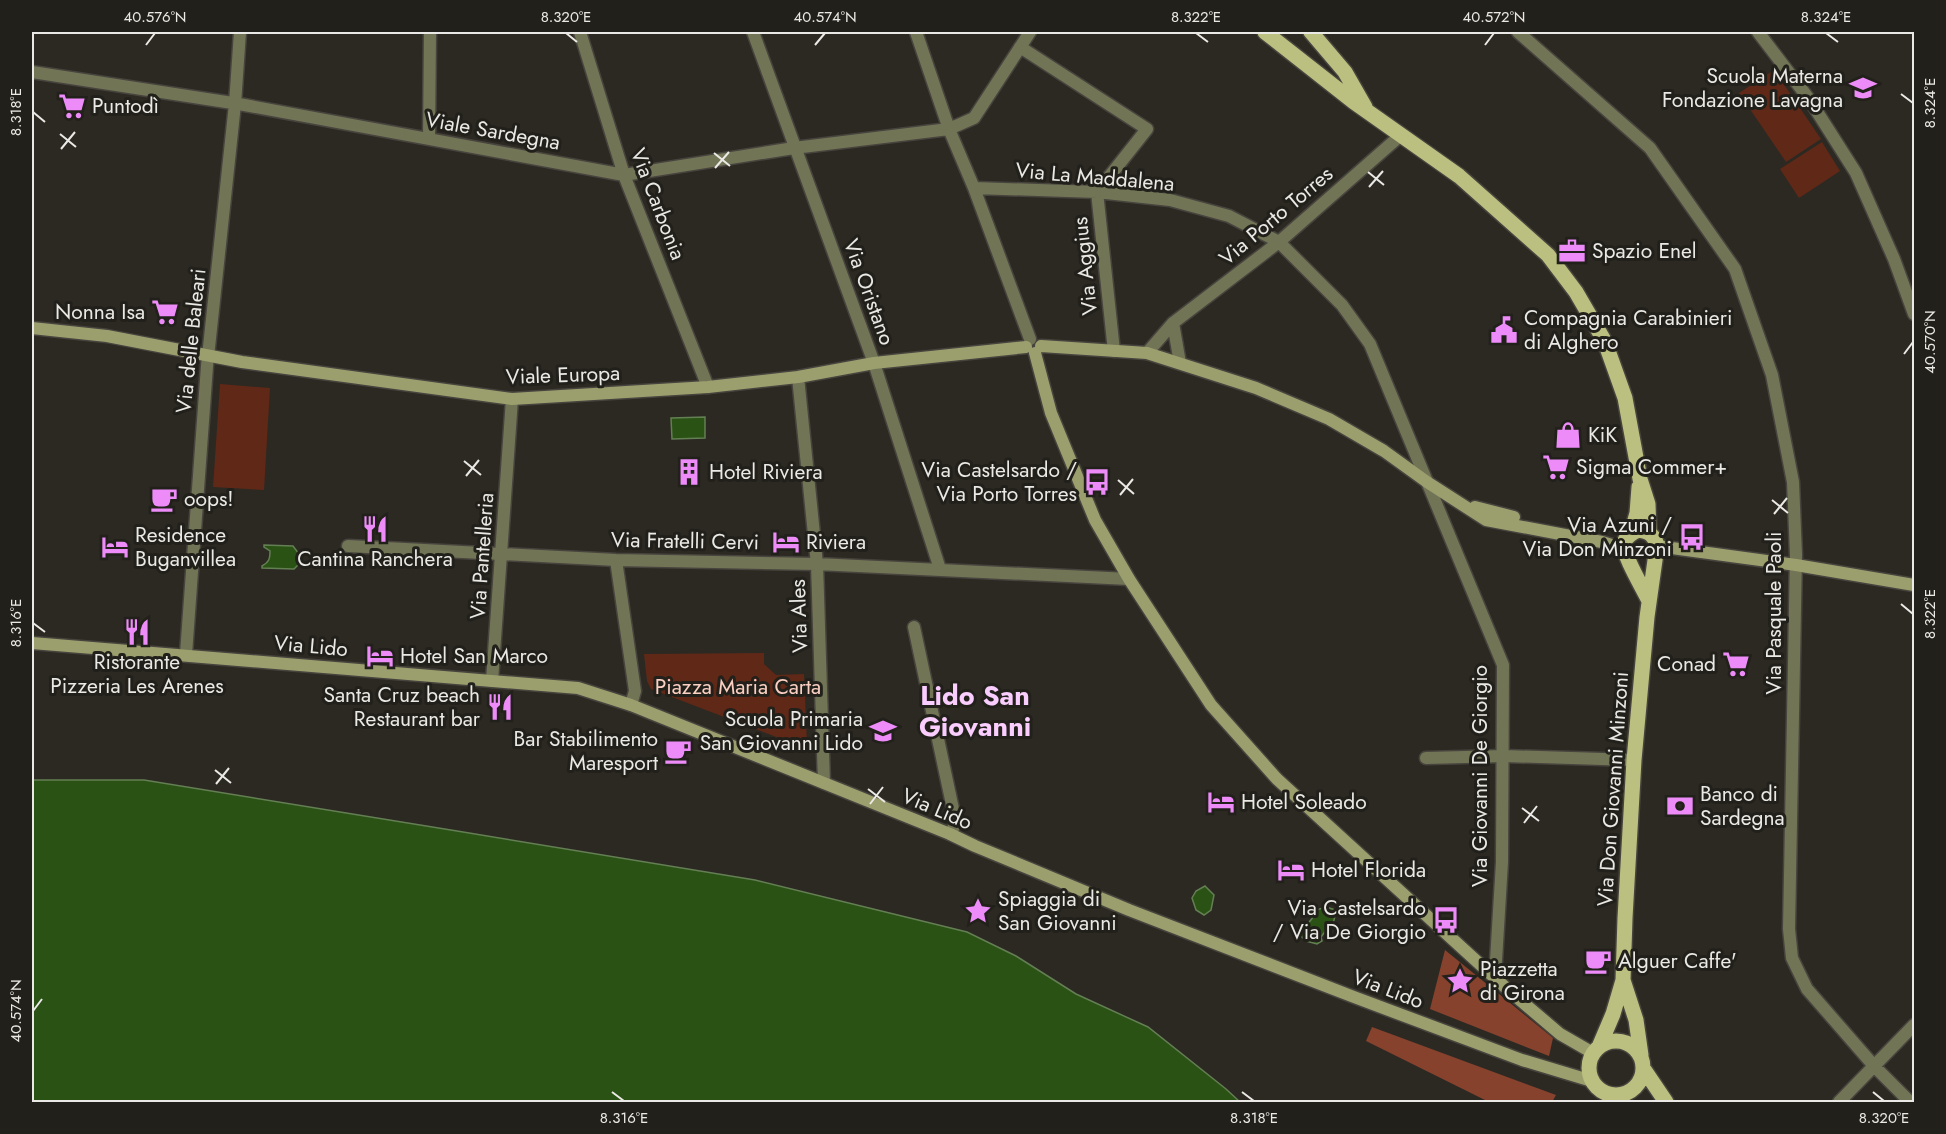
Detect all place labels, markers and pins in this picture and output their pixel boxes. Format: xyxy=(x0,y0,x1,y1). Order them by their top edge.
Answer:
place label: Scuola Materna Fondazione Lavagna xyxy=(1662,61,1843,115)
school or university icon: Scuola Materna Fondazione Lavagna xyxy=(1848,73,1878,103)
supermarket icon: Puntodì xyxy=(57,91,87,121)
place label: Puntodì xyxy=(92,91,159,121)
office icon: Spazio Enel xyxy=(1557,236,1587,266)
place label: Spazio Enel xyxy=(1592,236,1697,266)
place label: Nonna Isa xyxy=(55,297,145,327)
supermarket icon: Nonna Isa xyxy=(150,297,180,327)
place label: Compagnia Carabinieri di Alghero xyxy=(1524,303,1732,357)
public building icon: Compagnia Carabinieri di Alghero xyxy=(1489,315,1519,345)
shop icon: KiK xyxy=(1553,420,1583,450)
place label: KiK xyxy=(1588,420,1617,450)
supermarket icon: Sigma Commer+ xyxy=(1541,452,1571,482)
place label: Sigma Commer+ xyxy=(1576,452,1727,482)
place label: Via Castelsardo / Via Porto Torres xyxy=(921,455,1077,509)
building icon: Hotel Riviera xyxy=(674,457,704,487)
place label: Hotel Riviera xyxy=(709,457,823,487)
bus stop icon: Via Castelsardo / Via Porto Torres xyxy=(1082,467,1112,497)
cafe icon: oops! xyxy=(149,484,179,514)
place label: oops! xyxy=(184,484,234,514)
place label: Via Azuni / Via Don Minzoni xyxy=(1522,510,1672,564)
restaurant icon: Cantina Ranchera xyxy=(360,514,390,544)
place label: Residence Buganvillea xyxy=(135,520,236,574)
bus stop icon: Via Azuni / Via Don Minzoni xyxy=(1677,522,1707,552)
hotel icon: Riviera xyxy=(771,527,801,557)
place label: Riviera xyxy=(806,527,866,557)
hotel icon: Residence Buganvillea xyxy=(100,532,130,562)
place label: Cantina Ranchera xyxy=(297,544,453,574)
restaurant icon: Ristorante Pizzeria Les Arenes xyxy=(122,617,152,647)
hotel icon: Hotel San Marco xyxy=(365,641,395,671)
place label: Hotel San Marco xyxy=(400,641,548,671)
place label: Ristorante Pizzeria Les Arenes xyxy=(50,647,224,701)
place label: Conad xyxy=(1657,649,1716,679)
supermarket icon: Conad xyxy=(1721,649,1751,679)
place label: Santa Cruz beach Restaurant bar xyxy=(323,680,481,734)
restaurant icon: Santa Cruz beach Restaurant bar xyxy=(485,692,515,722)
place label: Scuola Primaria San Giovanni Lido xyxy=(700,704,863,758)
school or university icon: Scuola Primaria San Giovanni Lido xyxy=(868,716,898,746)
place label: Bar Stabilimento Maresport xyxy=(514,724,658,778)
cafe icon: Bar Stabilimento Maresport xyxy=(663,736,693,766)
place label: Banco di Sardegna xyxy=(1700,779,1785,833)
hotel icon: Hotel Soleado xyxy=(1206,787,1236,817)
place label: Hotel Soleado xyxy=(1241,787,1367,817)
bank icon: Banco di Sardegna xyxy=(1665,791,1695,821)
hotel icon: Hotel Florida xyxy=(1276,855,1306,885)
place label: Hotel Florida xyxy=(1311,855,1426,885)
place label: Spiaggia di San Giovanni xyxy=(998,884,1117,938)
place label: Via Castelsardo / Via De Giorgio xyxy=(1273,893,1426,947)
place icon: Spiaggia di San Giovanni xyxy=(963,896,993,926)
bus stop icon: Via Castelsardo / Via De Giorgio xyxy=(1431,905,1461,935)
cafe icon: Alguer Caffe' xyxy=(1583,946,1613,976)
place label: Alguer Caffe' xyxy=(1618,946,1737,976)
place label: Piazzetta di Girona xyxy=(1480,954,1565,1008)
place icon: Piazzetta di Girona xyxy=(1445,966,1475,996)

